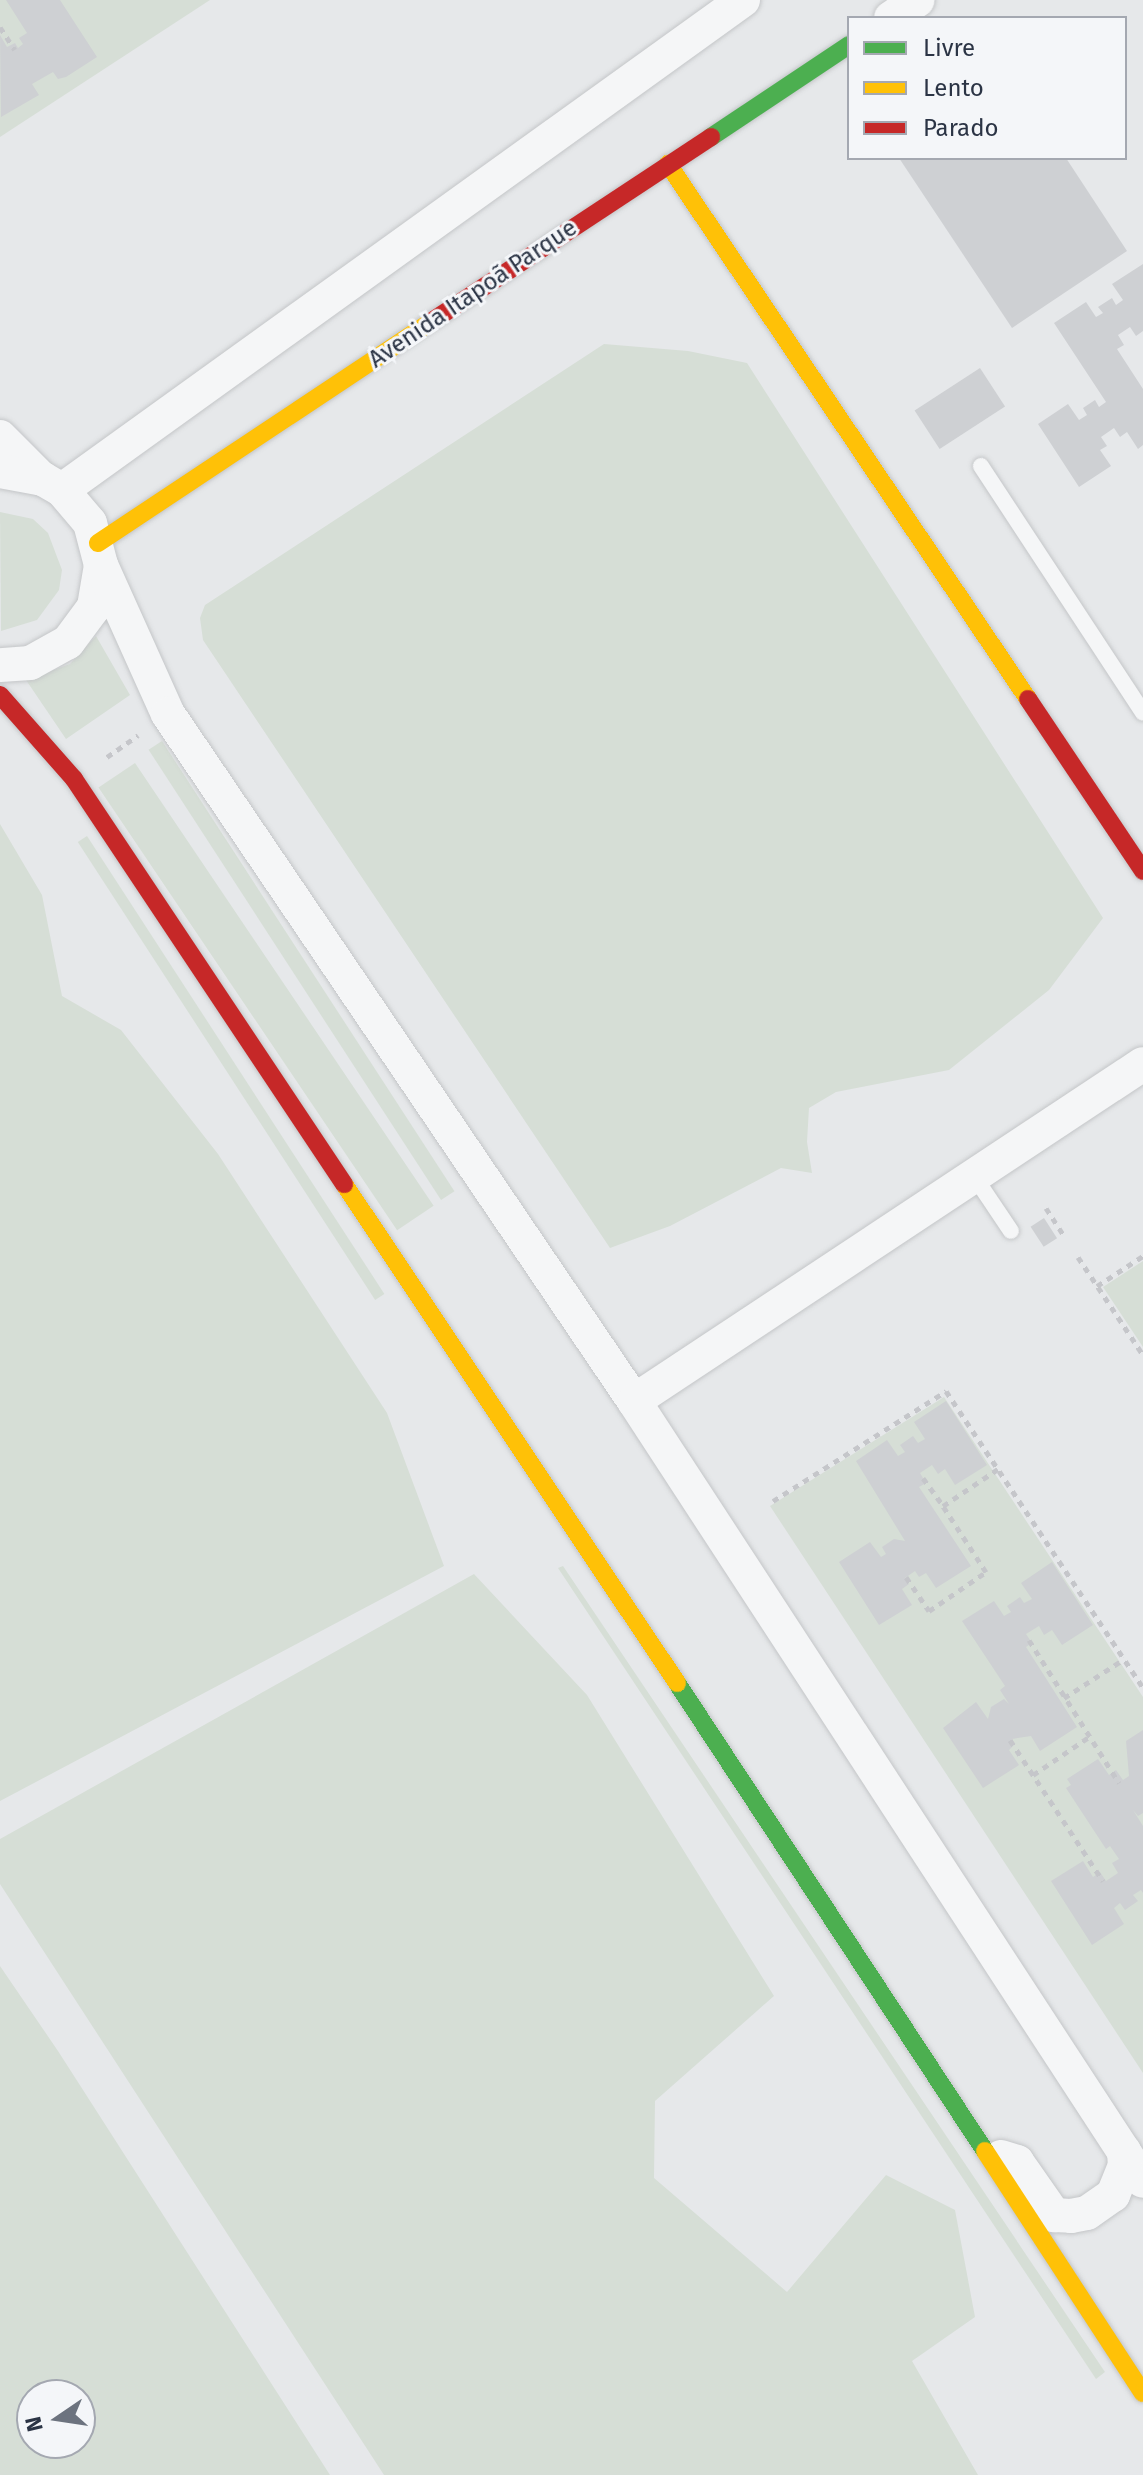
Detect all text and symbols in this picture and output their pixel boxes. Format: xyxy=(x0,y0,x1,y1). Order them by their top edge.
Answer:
legend xyxy=(847,16,1127,160)
text: Livre xyxy=(923,34,975,62)
text: Lento xyxy=(923,74,984,102)
text: Parado xyxy=(923,114,999,142)
street label: Avenida Itapoã Parque xyxy=(363,214,583,374)
north arrow xyxy=(16,2379,96,2459)
text: N xyxy=(19,2414,49,2434)

